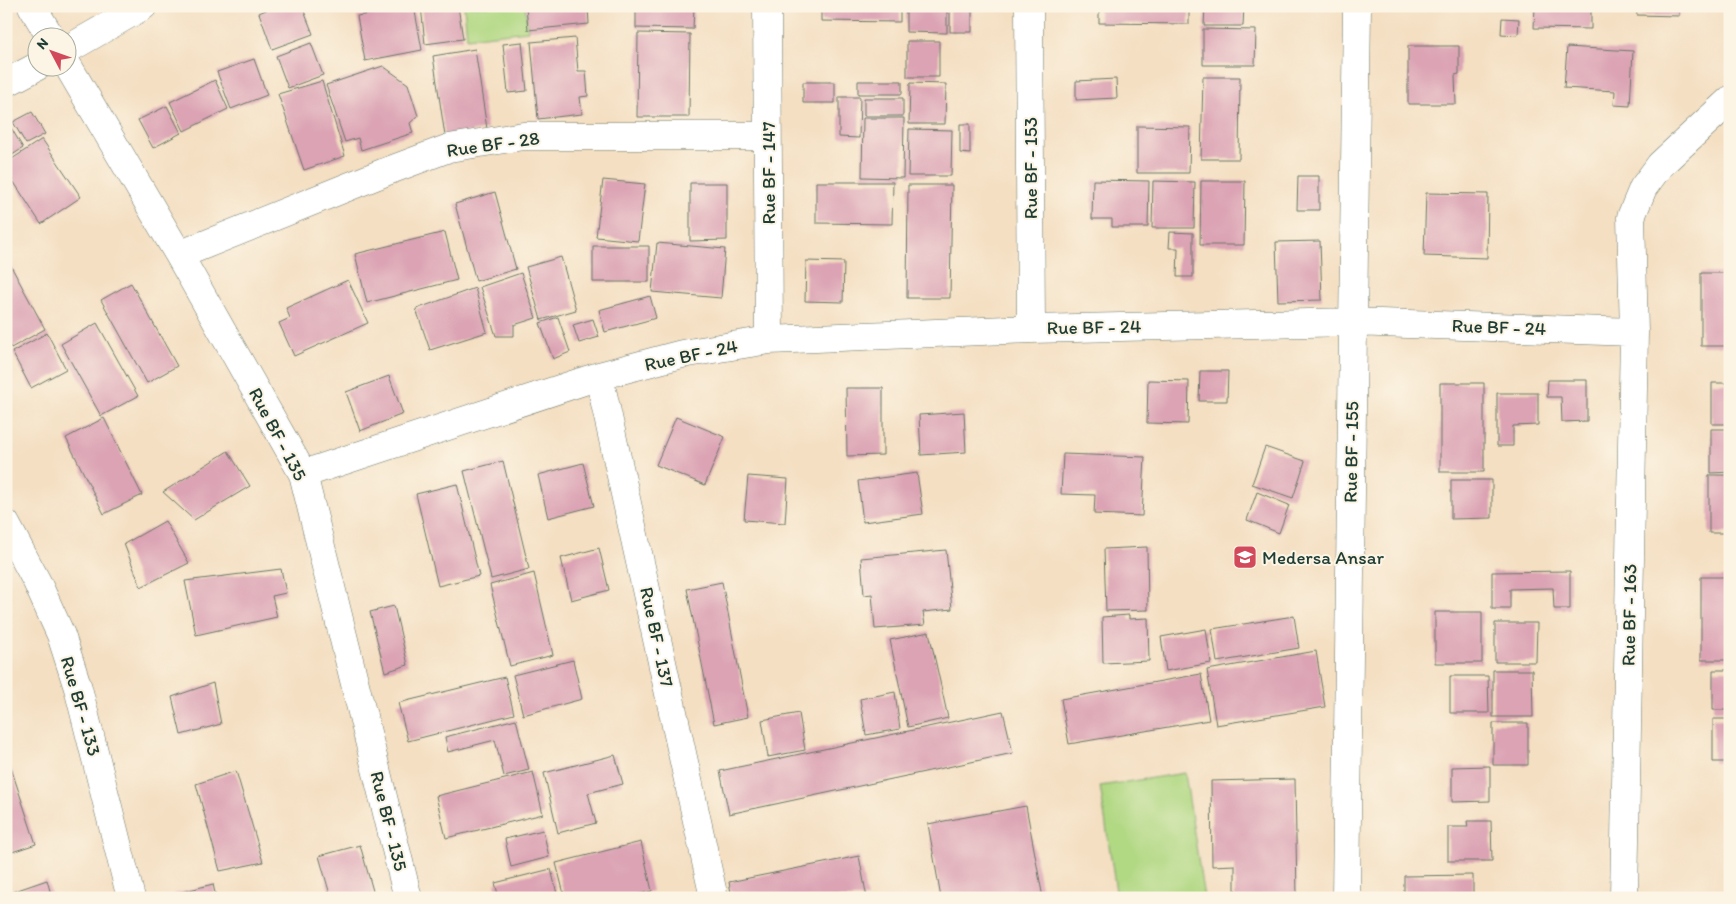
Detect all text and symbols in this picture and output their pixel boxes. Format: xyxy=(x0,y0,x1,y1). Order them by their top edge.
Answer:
north arrow xyxy=(28,28,78,78)
text: N xyxy=(33,35,52,53)
street label: Rue BF - 153 xyxy=(1019,117,1042,219)
street label: Rue BF - 147 xyxy=(757,122,780,224)
street label: Rue BF - 28 xyxy=(445,126,541,162)
street label: Rue BF - 24 xyxy=(1451,314,1547,340)
street label: Rue BF - 24 xyxy=(1047,315,1141,339)
street label: Rue BF - 24 xyxy=(642,334,740,376)
street label: Rue BF - 135 xyxy=(244,383,312,485)
street label: Rue BF - 155 xyxy=(1339,401,1363,503)
school or university icon: Medersa Ansar xyxy=(1232,544,1258,570)
place label: Medersa Ansar xyxy=(1262,546,1385,569)
street label: Rue BF - 163 xyxy=(1617,564,1641,666)
street label: Rue BF - 137 xyxy=(635,585,679,689)
street label: Rue BF - 133 xyxy=(56,653,106,759)
street label: Rue BF - 135 xyxy=(365,769,413,873)

